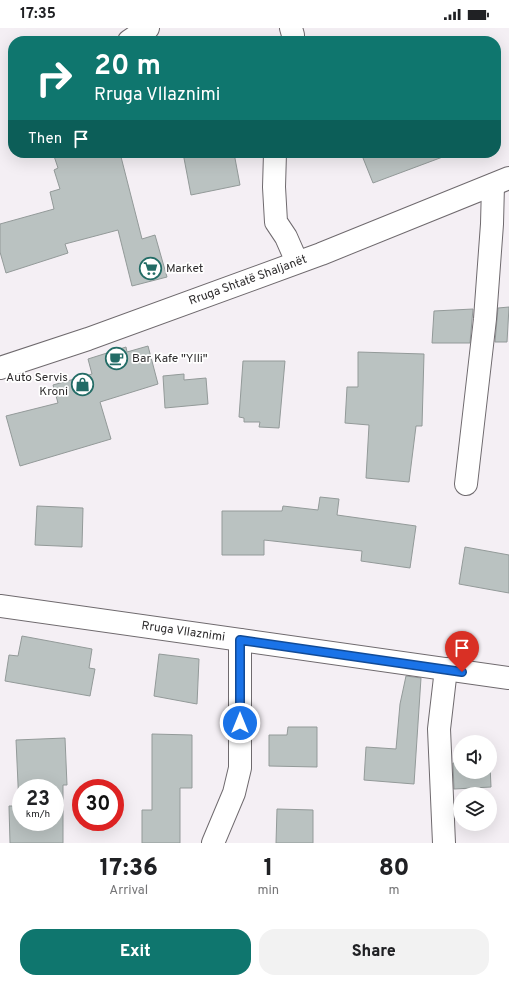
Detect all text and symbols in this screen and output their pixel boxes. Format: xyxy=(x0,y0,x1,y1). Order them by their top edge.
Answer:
text: 17:35 xyxy=(20,5,56,24)
text: 20 m xyxy=(94,49,161,85)
icon: right xyxy=(28,52,80,104)
text: Rruga Vllaznimi xyxy=(94,84,220,107)
icon: arrive xyxy=(70,128,92,150)
text: Then xyxy=(28,130,62,149)
street label: Rruga Shtatë Shaljanët xyxy=(187,252,309,310)
supermarket icon: Market xyxy=(138,256,164,282)
place label: Market xyxy=(166,261,203,277)
cafe icon: Bar Kafe "Ylli" xyxy=(104,346,130,372)
place label: Bar Kafe "Ylli" xyxy=(132,351,208,367)
place label: Auto Servis Kroni xyxy=(6,370,68,400)
shop icon: Auto Servis Kroni xyxy=(70,372,96,398)
street label: Rruga Vllaznimi xyxy=(140,618,226,646)
pin xyxy=(445,631,479,672)
icon: arrive xyxy=(451,637,473,659)
position arrow xyxy=(219,702,261,744)
map controls xyxy=(453,735,497,831)
button: sound xyxy=(453,735,497,779)
speed limit sign: 30 xyxy=(72,779,124,831)
text: 23 xyxy=(26,787,50,813)
button: layers xyxy=(453,787,497,831)
text: km/h xyxy=(26,808,50,821)
text: 17:36 xyxy=(100,854,158,884)
text: 1 xyxy=(263,854,273,884)
text: 80 xyxy=(379,854,409,884)
text: Arrival xyxy=(109,883,148,899)
text: min xyxy=(257,883,279,899)
text: m xyxy=(389,883,400,899)
button: Exit xyxy=(20,929,251,975)
button: Share xyxy=(259,929,489,975)

